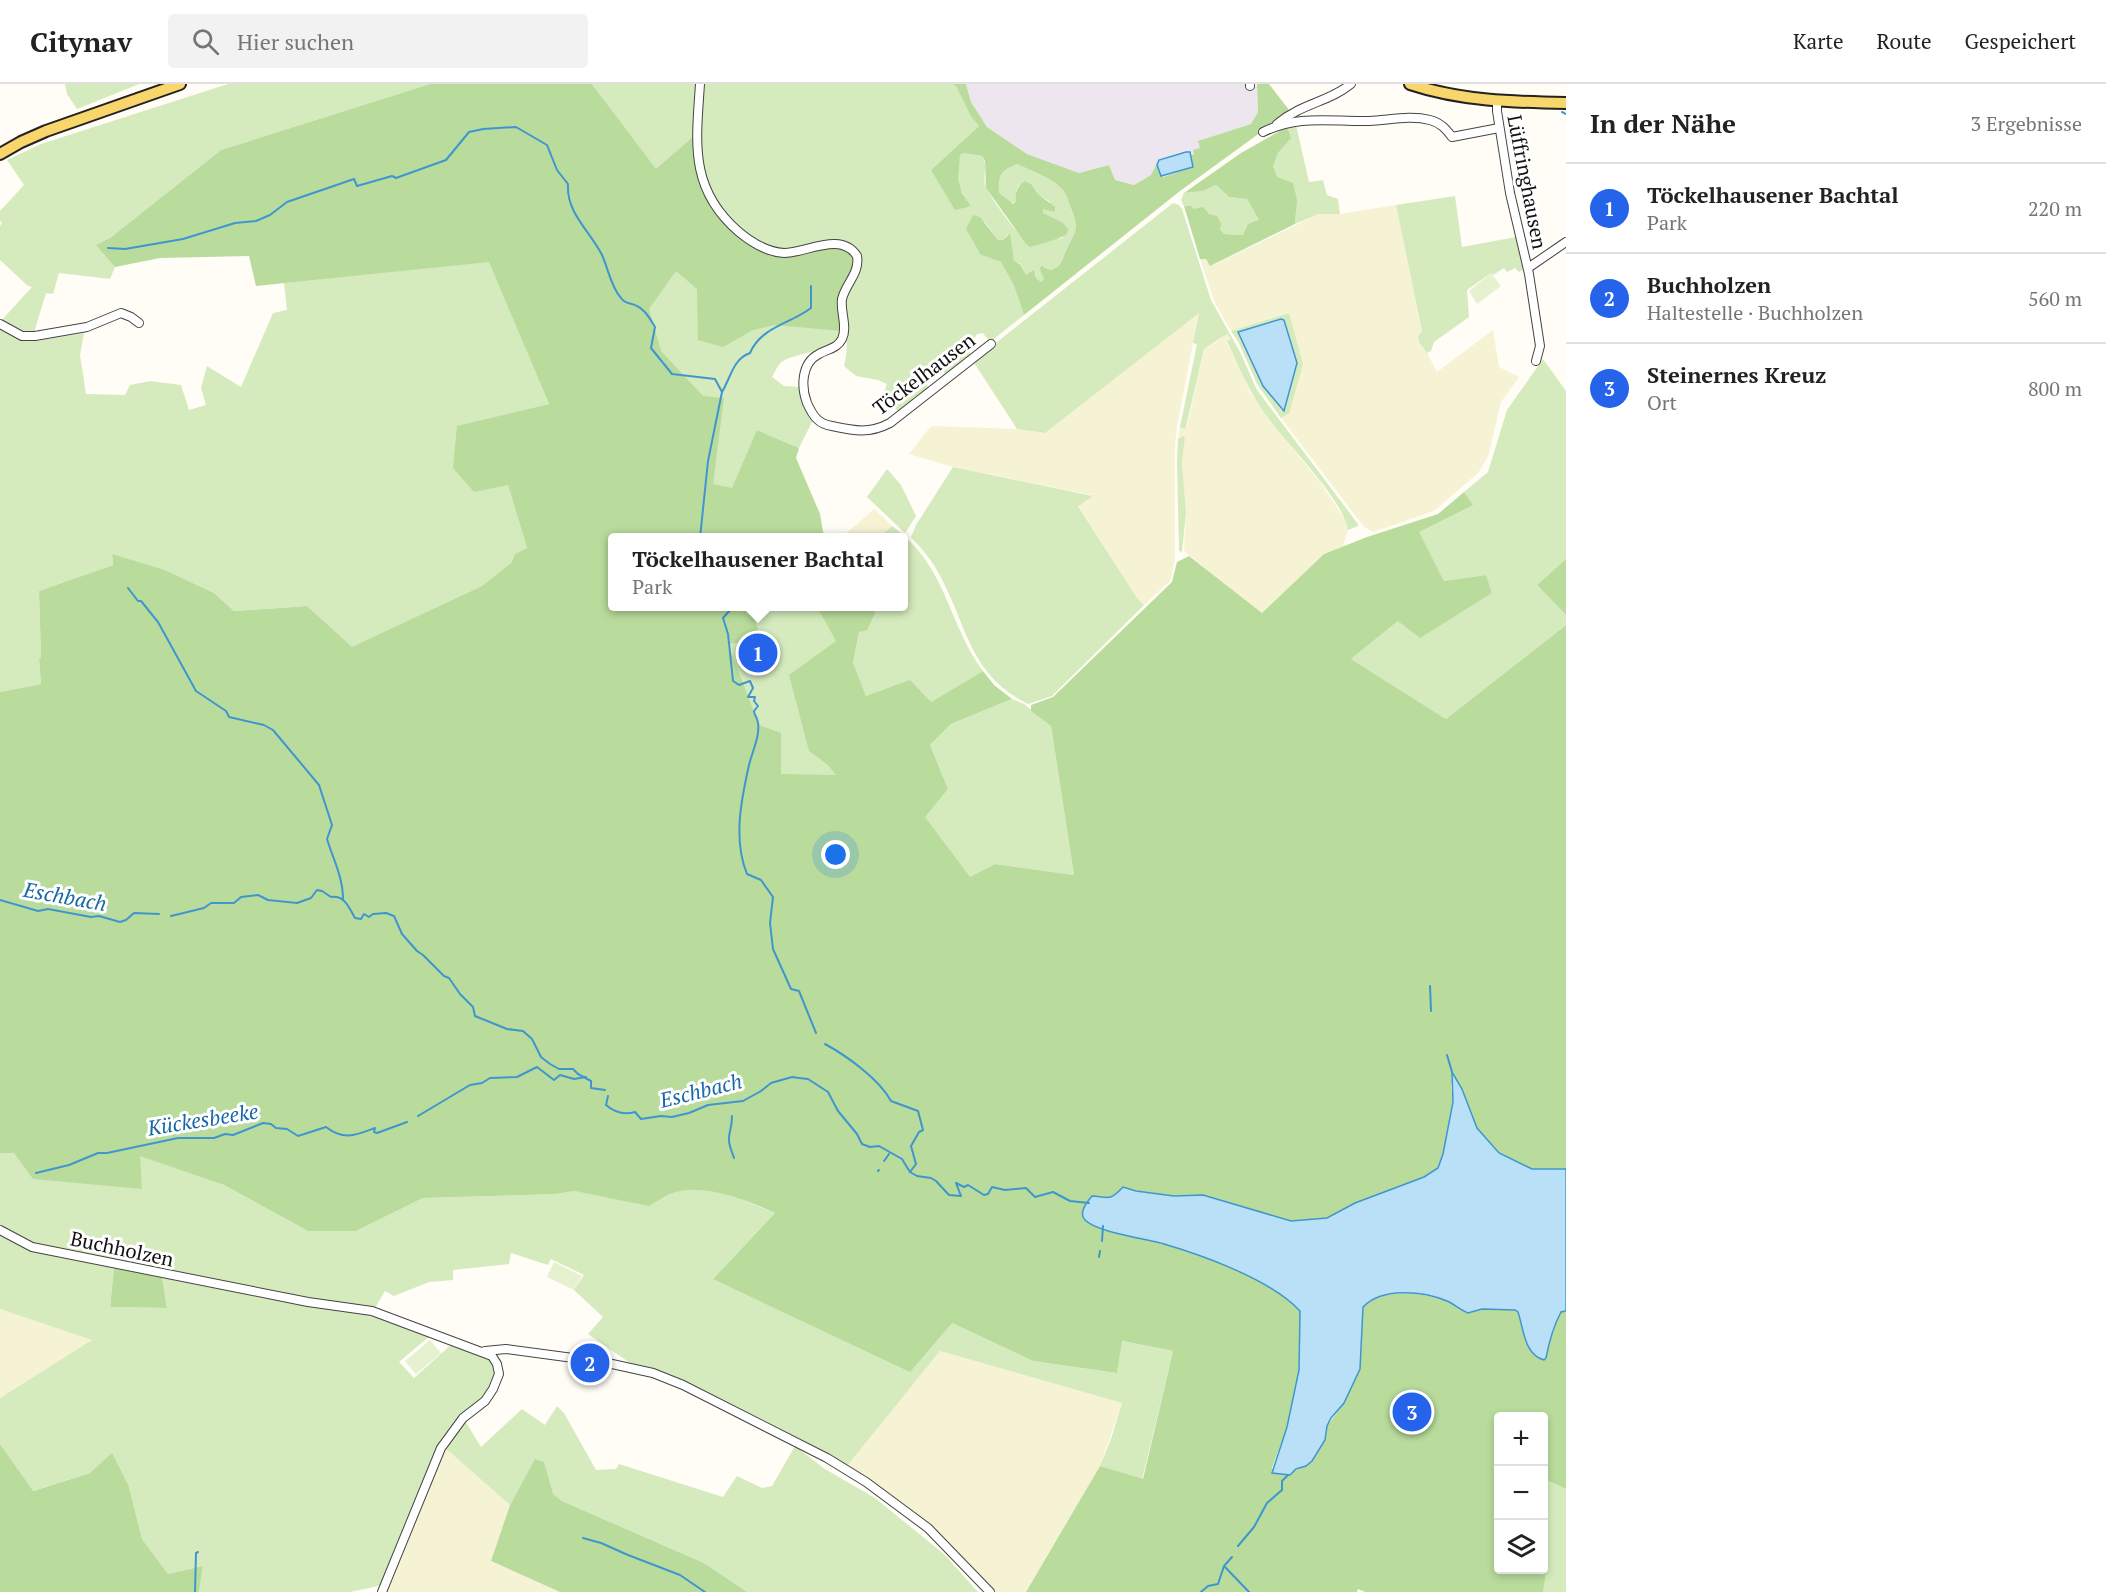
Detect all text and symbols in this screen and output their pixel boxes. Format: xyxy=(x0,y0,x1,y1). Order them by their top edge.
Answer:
search box xyxy=(168,14,588,68)
text: Citynav xyxy=(30,23,132,60)
icon: search xyxy=(189,25,222,58)
text: Hier suchen xyxy=(237,27,354,56)
text: Karte xyxy=(1793,27,1844,55)
text: Route xyxy=(1877,27,1932,55)
text: Gespeichert xyxy=(1965,27,2076,55)
text: In der Nähe xyxy=(1590,106,1736,140)
text: 3 Ergebnisse xyxy=(1970,110,2082,137)
street label: Lüffringhausen xyxy=(1501,112,1554,251)
text: Töckelhausener Bachtal xyxy=(1647,180,1899,209)
text: 1 xyxy=(1604,195,1615,222)
text: 220 m xyxy=(2028,195,2082,222)
text: Park xyxy=(1647,209,1687,236)
text: Buchholzen xyxy=(1647,270,1771,299)
text: 2 xyxy=(1604,285,1615,312)
text: 560 m xyxy=(2028,285,2082,312)
text: Haltestelle · Buchholzen xyxy=(1647,299,1863,326)
street label: Töckelhausen xyxy=(867,326,980,421)
text: Steinernes Kreuz xyxy=(1647,360,1826,389)
text: 3 xyxy=(1604,375,1615,402)
text: 800 m xyxy=(2028,375,2082,402)
text: Ort xyxy=(1647,389,1677,416)
popup xyxy=(608,533,908,611)
text: Töckelhausener Bachtal xyxy=(632,544,884,573)
text: Park xyxy=(632,573,672,600)
pin: 1 xyxy=(738,630,777,676)
your location xyxy=(821,840,850,869)
water label: Eschbach xyxy=(20,875,109,917)
water label: Eschbach xyxy=(656,1066,745,1114)
water label: Kückesbeeke xyxy=(145,1096,261,1142)
street label: Buchholzen xyxy=(68,1224,176,1273)
pin: 2 xyxy=(570,1340,610,1386)
pin: 3 xyxy=(1392,1390,1432,1434)
map controls xyxy=(1494,1412,1548,1574)
button: + xyxy=(1494,1412,1548,1466)
button: − xyxy=(1494,1466,1548,1520)
button: layers xyxy=(1494,1520,1548,1574)

